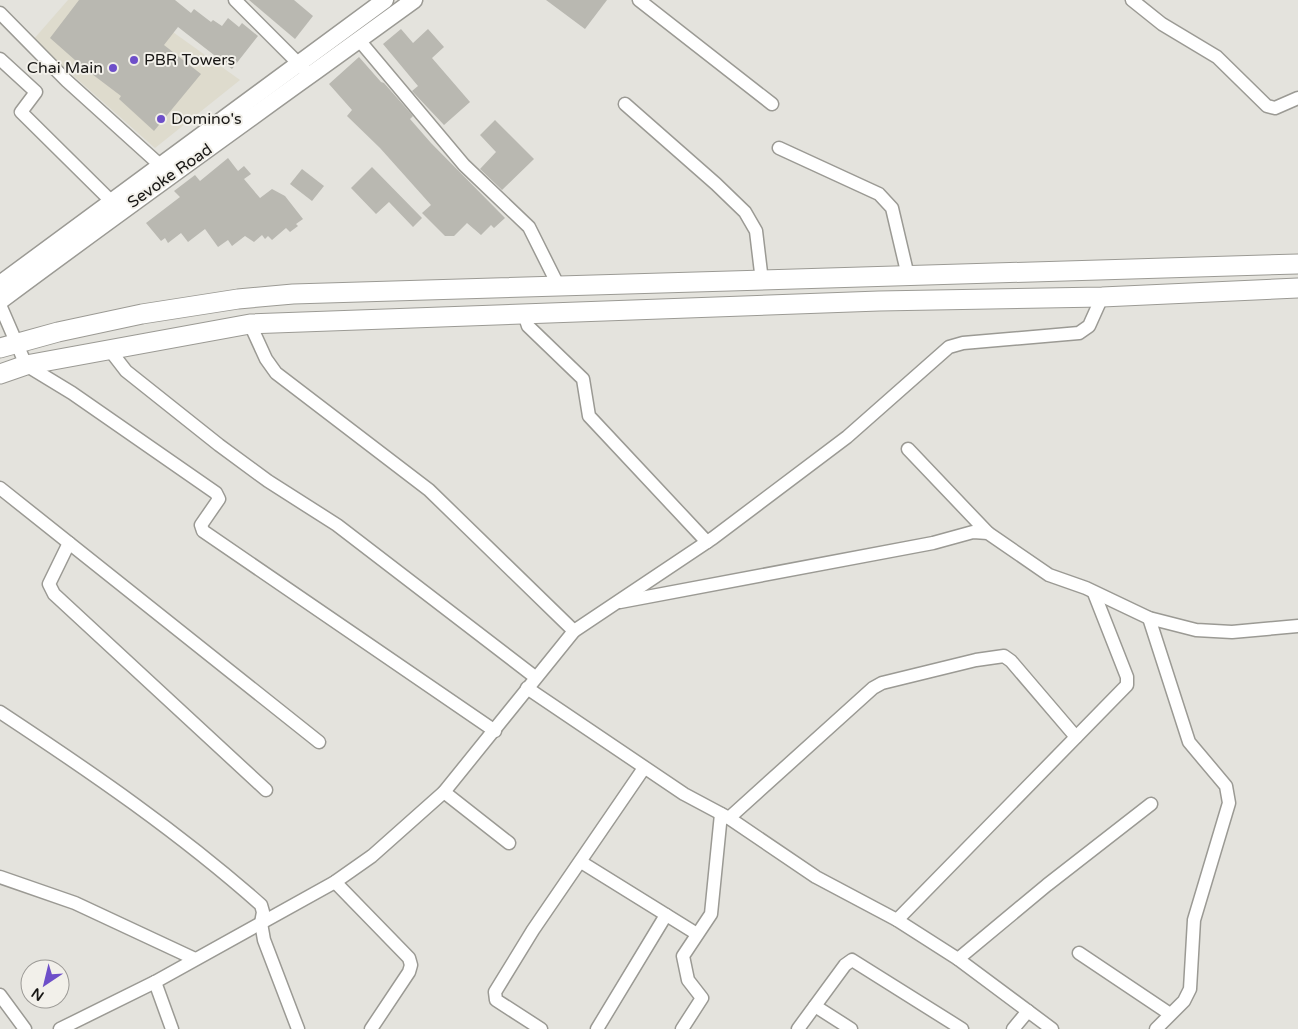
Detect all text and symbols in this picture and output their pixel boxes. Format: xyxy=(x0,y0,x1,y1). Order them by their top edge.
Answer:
place label: PBR Towers xyxy=(144,50,235,70)
marker: PBR Towers xyxy=(128,54,140,66)
place label: Chai Main xyxy=(27,58,103,78)
marker: Chai Main xyxy=(107,62,119,74)
place label: Domino's xyxy=(171,109,242,129)
marker: Domino's xyxy=(155,113,167,125)
street label: Sevoke Road xyxy=(124,139,216,213)
north arrow xyxy=(20,959,70,1009)
text: N xyxy=(28,984,47,1004)

